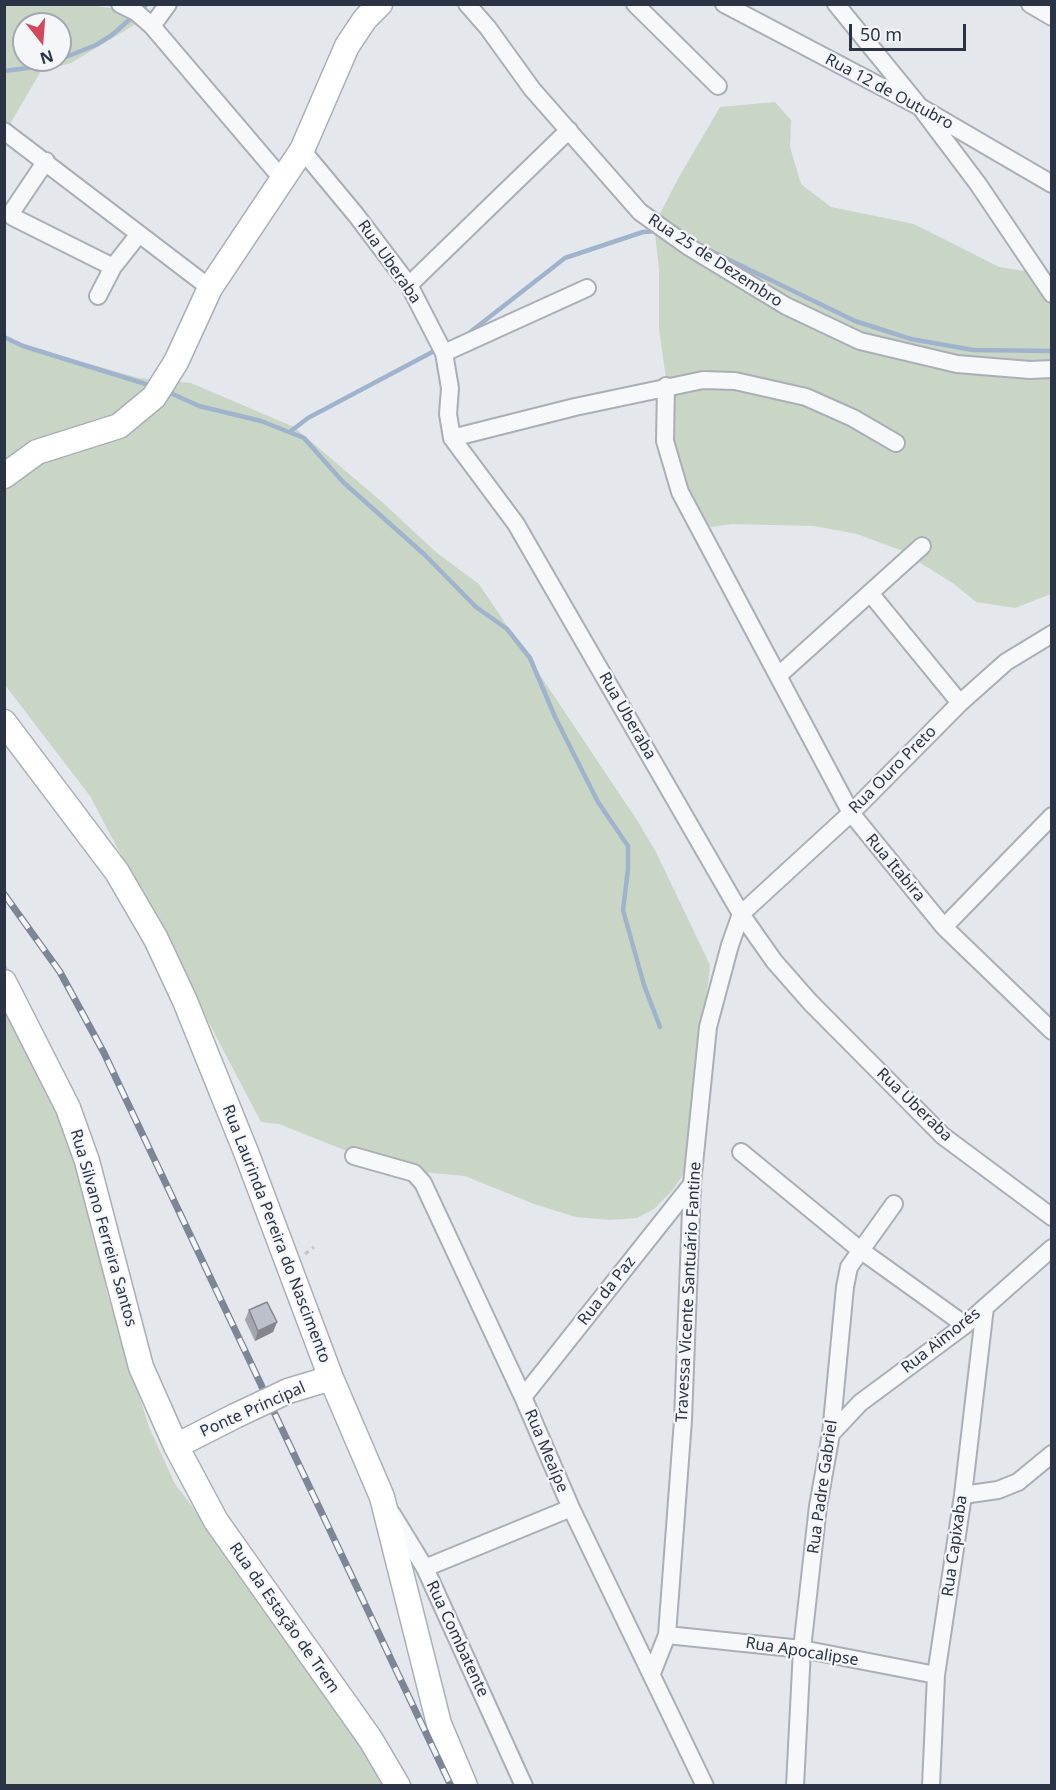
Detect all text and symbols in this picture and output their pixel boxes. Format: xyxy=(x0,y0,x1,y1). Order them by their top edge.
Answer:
north arrow xyxy=(12,12,72,72)
scale bar xyxy=(852,12,969,50)
text: 50 m xyxy=(860,22,902,46)
text: N xyxy=(37,45,56,70)
street label: Rua 12 de Outubro xyxy=(822,50,956,134)
street label: Rua 25 de Dezembro xyxy=(644,210,786,312)
street label: Rua Uberaba xyxy=(353,217,425,307)
street label: Rua Uberaba xyxy=(594,669,660,763)
street label: Rua Ouro Preto xyxy=(845,722,941,818)
street label: Rua Itabira xyxy=(861,830,929,906)
street label: Rua Uberaba xyxy=(872,1064,956,1146)
street label: Rua Laurinda Pereira do Nascimento xyxy=(218,1102,334,1366)
street label: Rua Silvano Ferreira Santos xyxy=(66,1127,140,1329)
street label: Travessa Vicente Santuário Fantine xyxy=(673,1161,705,1423)
street label: Rua da Paz xyxy=(574,1253,640,1329)
street label: Rua Aimorés xyxy=(898,1304,984,1378)
street label: Ponte Principal xyxy=(197,1378,309,1442)
street label: Rua Meaípe xyxy=(520,1407,572,1495)
street label: Rua Padre Gabriel xyxy=(804,1419,842,1555)
street label: Rua Capixaba xyxy=(938,1494,972,1598)
street label: Rua da Estação de Trem xyxy=(225,1539,343,1697)
street label: Rua Combatente xyxy=(422,1578,492,1700)
street label: Rua Apocalipse xyxy=(744,1634,860,1670)

